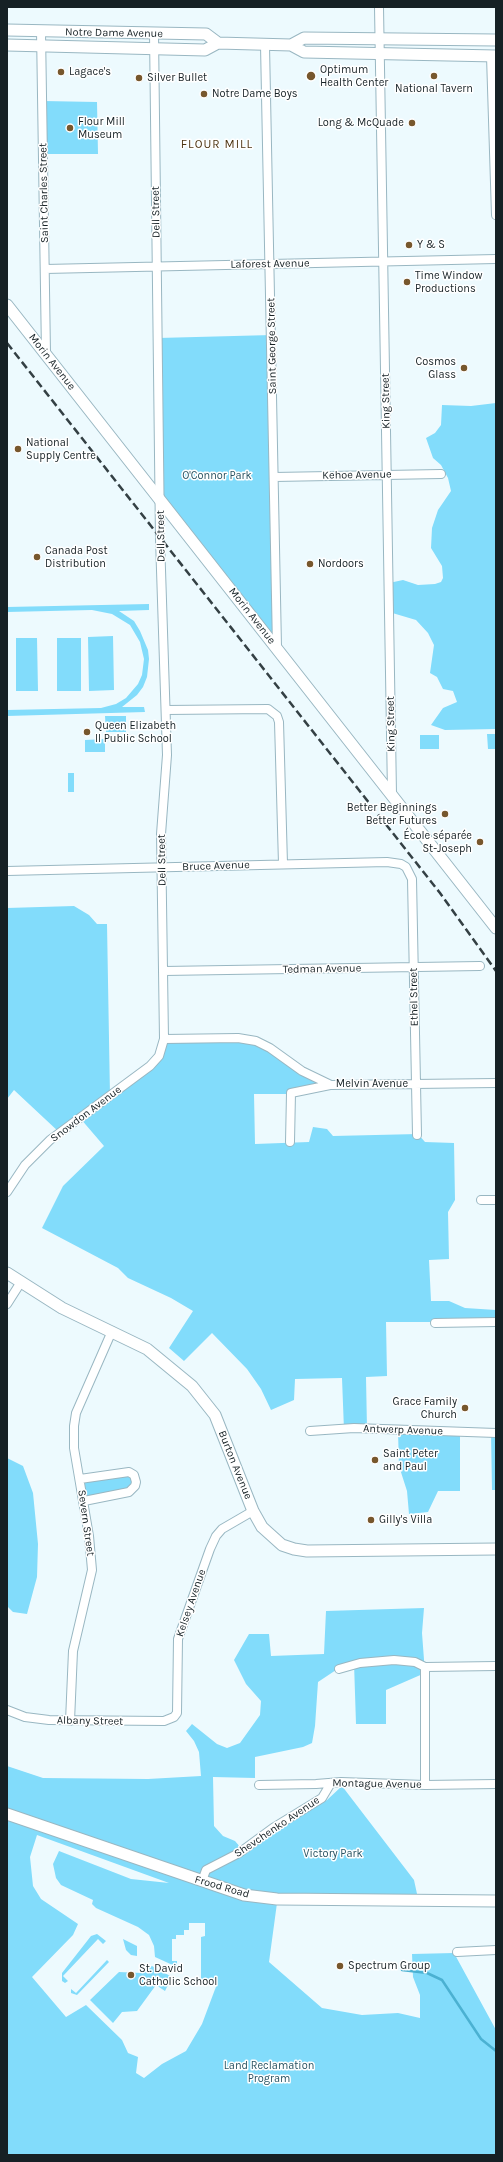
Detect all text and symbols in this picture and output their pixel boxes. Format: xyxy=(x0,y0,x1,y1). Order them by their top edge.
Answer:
street label: Notre Dame Avenue xyxy=(65,26,163,40)
place label: Optimum Health Center xyxy=(320,63,388,89)
place label: Lagace's xyxy=(69,65,111,79)
marker: Lagace's xyxy=(56,67,66,77)
marker: Optimum Health Center xyxy=(305,70,317,82)
place label: Silver Bullet xyxy=(147,71,207,85)
marker: National Tavern xyxy=(429,71,439,81)
marker: Silver Bullet xyxy=(134,73,144,83)
place label: National Tavern xyxy=(395,82,473,96)
place label: Notre Dame Boys xyxy=(212,87,298,101)
marker: Notre Dame Boys xyxy=(199,89,209,99)
place label: Flour Mill Museum xyxy=(78,115,125,141)
place label: Long & McQuade xyxy=(318,116,404,130)
marker: Long & McQuade xyxy=(407,118,417,128)
marker: Flour Mill Museum xyxy=(65,123,75,133)
district label: FLOUR MILL xyxy=(181,138,253,152)
street label: Saint Charles Street xyxy=(37,143,51,243)
street label: Dell Street xyxy=(149,186,163,238)
place label: Y & S xyxy=(417,238,445,252)
marker: Y & S xyxy=(404,240,414,250)
street label: Laforest Avenue xyxy=(230,257,310,271)
place label: Time Window Productions xyxy=(415,269,483,295)
marker: Time Window Productions xyxy=(402,277,412,287)
street label: Saint George Street xyxy=(265,298,279,394)
street label: Morin Avenue xyxy=(26,331,78,393)
place label: Cosmos Glass xyxy=(415,355,456,381)
marker: Cosmos Glass xyxy=(459,363,469,373)
street label: King Street xyxy=(379,373,393,429)
place label: National Supply Centre xyxy=(26,436,96,462)
marker: National Supply Centre xyxy=(13,444,23,454)
street label: Kehoe Avenue xyxy=(322,468,392,482)
park label: O'Connor Park xyxy=(182,469,252,483)
street label: Dell Street xyxy=(154,510,168,562)
place label: Canada Post Distribution xyxy=(45,544,108,570)
marker: Canada Post Distribution xyxy=(32,552,42,562)
place label: Nordoors xyxy=(318,557,364,571)
marker: Nordoors xyxy=(305,559,315,569)
street label: Morin Avenue xyxy=(226,585,278,647)
street label: King Street xyxy=(384,696,398,752)
place label: Queen Elizabeth II Public School xyxy=(95,719,176,745)
marker: Queen Elizabeth II Public School xyxy=(82,727,92,737)
place label: Better Beginnings Better Futures xyxy=(347,801,437,827)
marker: Better Beginnings Better Futures xyxy=(440,809,450,819)
place label: École séparée St-Joseph xyxy=(404,829,472,855)
street label: Dell Street xyxy=(155,834,169,886)
marker: École séparée St-Joseph xyxy=(475,837,485,847)
street label: Bruce Avenue xyxy=(182,858,250,874)
street label: Tedman Avenue xyxy=(283,962,361,976)
street label: Ethel Street xyxy=(407,968,421,1026)
street label: Melvin Avenue xyxy=(336,1077,408,1091)
street label: Snowdon Avenue xyxy=(48,1083,124,1145)
place label: Grace Family Church xyxy=(393,1395,457,1421)
marker: Grace Family Church xyxy=(460,1403,470,1413)
street label: Antwerp Avenue xyxy=(363,1422,443,1438)
street label: Burton Avenue xyxy=(215,1429,255,1501)
place label: Saint Peter and Paul xyxy=(383,1447,438,1473)
marker: Saint Peter and Paul xyxy=(370,1455,380,1465)
street label: Severn Street xyxy=(75,1489,97,1557)
place label: Gilly's Villa xyxy=(379,1513,432,1527)
marker: Gilly's Villa xyxy=(366,1515,376,1525)
street label: Kelsey Avenue xyxy=(173,1567,209,1639)
street label: Albany Street xyxy=(57,1714,123,1728)
street label: Montague Avenue xyxy=(332,1777,422,1791)
street label: Shevchenko Avenue xyxy=(232,1794,322,1860)
park label: Victory Park xyxy=(303,1847,363,1861)
street label: Frood Road xyxy=(193,1873,251,1901)
place label: Spectrum Group xyxy=(348,1959,430,1973)
marker: Spectrum Group xyxy=(335,1961,345,1971)
place label: St. David Catholic School xyxy=(139,1962,217,1988)
marker: St. David Catholic School xyxy=(126,1970,136,1980)
park label: Land Reclamation Program xyxy=(224,2059,314,2085)

